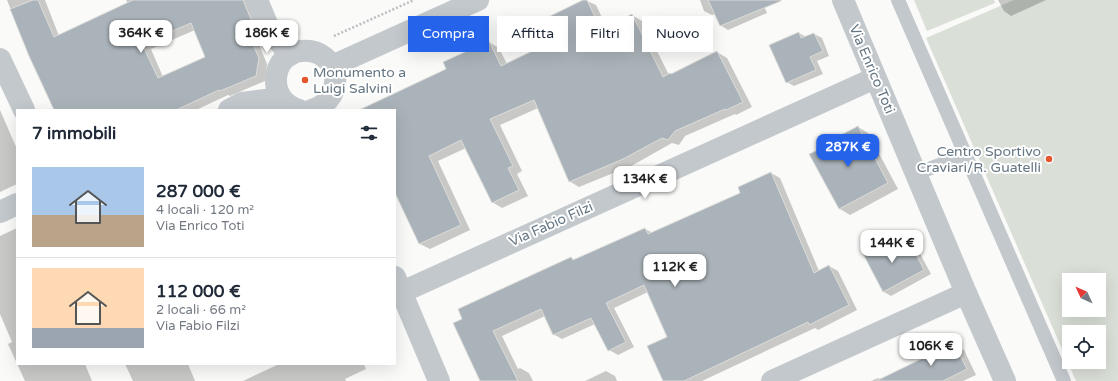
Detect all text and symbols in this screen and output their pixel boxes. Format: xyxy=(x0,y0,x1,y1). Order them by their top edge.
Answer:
chip: Compra xyxy=(408,16,489,52)
chip: Affitta xyxy=(497,16,568,52)
chip: Filtri xyxy=(576,16,634,52)
chip: Nuovo xyxy=(642,16,713,52)
pin: 364K € xyxy=(108,20,174,54)
pin: 186K € xyxy=(234,20,300,54)
street label: Via Enrico Toti xyxy=(846,22,898,116)
text: 364K € xyxy=(118,25,164,41)
text: 186K € xyxy=(244,25,290,41)
place label: Monumento a Luigi Salvini xyxy=(313,64,406,97)
marker: Monumento a Luigi Salvini xyxy=(300,75,310,85)
icon: filters xyxy=(358,122,380,144)
text: 7 immobili xyxy=(32,123,116,144)
pin: 287K € xyxy=(815,134,881,168)
text: 287K € xyxy=(825,139,871,155)
place label: Centro Sportivo Craviari/R. Guatelli xyxy=(917,143,1041,176)
marker: Centro Sportivo Craviari/R. Guatelli xyxy=(1044,154,1054,164)
pin: 134K € xyxy=(612,166,678,200)
text: 134K € xyxy=(622,171,668,187)
text: 287 000 € xyxy=(156,181,241,202)
icon: home xyxy=(64,183,112,231)
street label: Via Fabio Filzi xyxy=(506,198,596,250)
text: 4 locali · 120 m² xyxy=(156,202,254,218)
text: Via Enrico Toti xyxy=(156,218,244,234)
pin: 144K € xyxy=(859,230,925,264)
text: 144K € xyxy=(869,235,915,251)
pin: 112K € xyxy=(642,254,708,288)
text: 112K € xyxy=(652,259,698,275)
north arrow xyxy=(1062,273,1106,317)
map controls xyxy=(1062,273,1106,369)
text: 112 000 € xyxy=(156,281,241,302)
icon: home xyxy=(64,284,112,332)
text: 2 locali · 66 m² xyxy=(156,302,246,318)
text: Via Fabio Filzi xyxy=(156,318,240,334)
button: locate xyxy=(1062,325,1106,369)
pin: 106K € xyxy=(898,333,964,367)
text: 106K € xyxy=(908,338,954,354)

